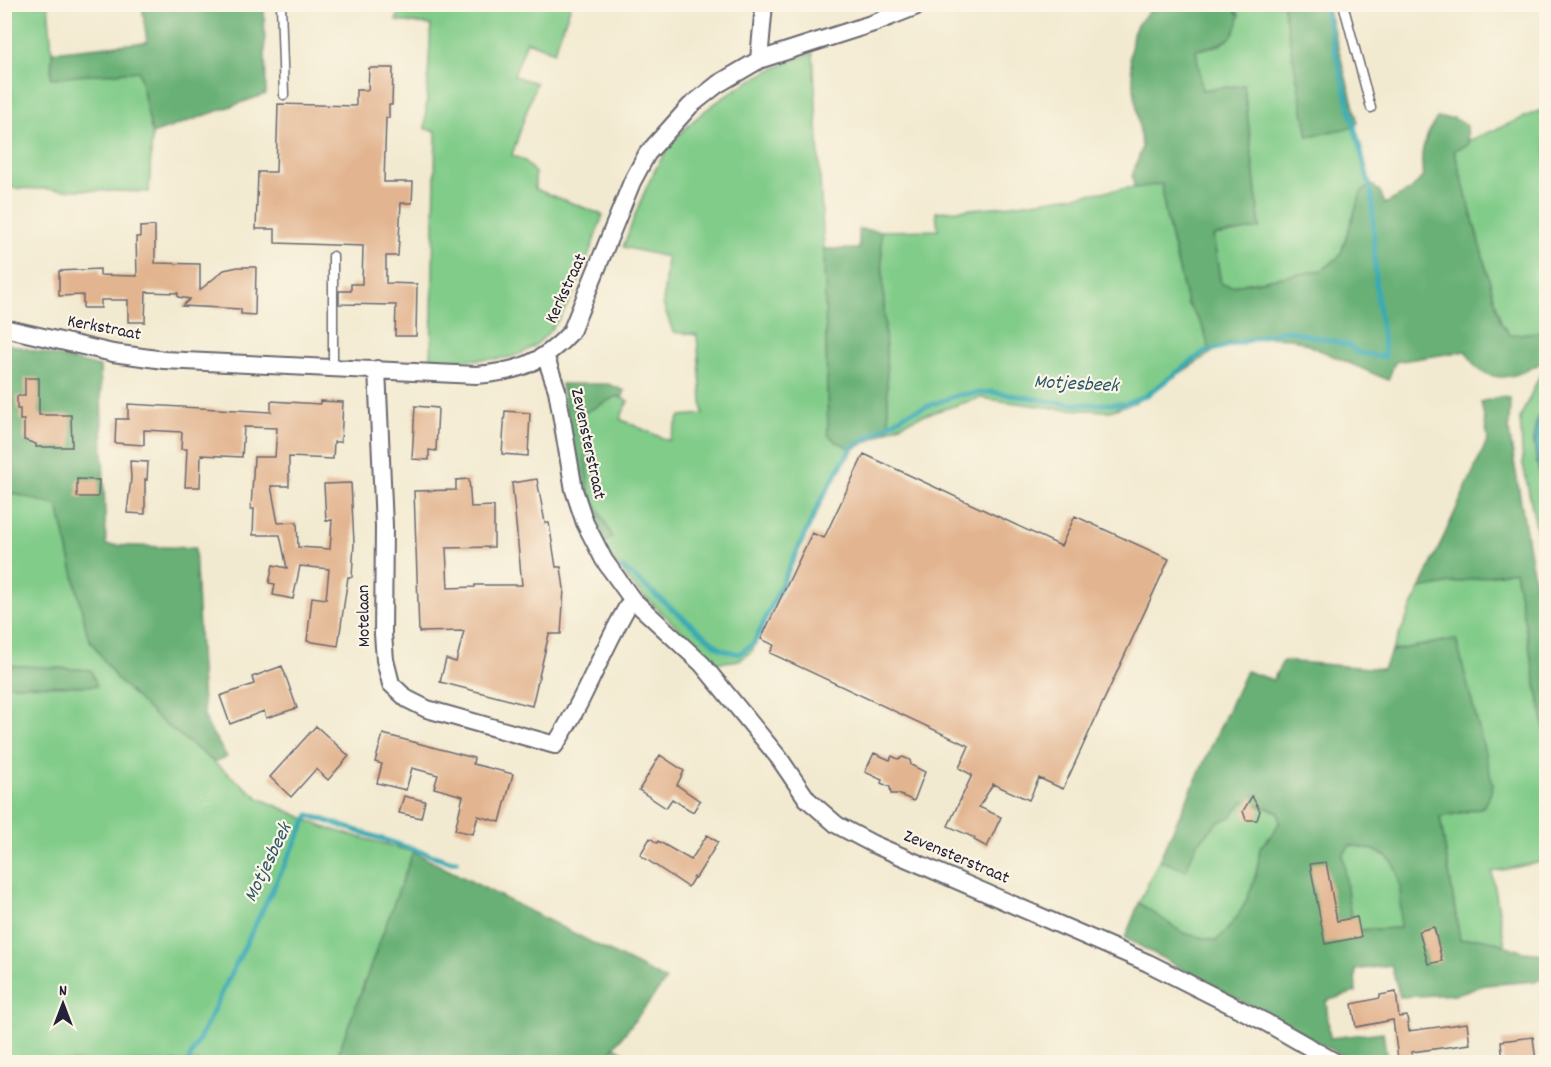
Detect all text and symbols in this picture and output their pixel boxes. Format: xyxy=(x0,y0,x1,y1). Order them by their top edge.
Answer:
street label: Kerkstraat xyxy=(540,250,594,328)
street label: Kerkstraat xyxy=(65,310,143,348)
water label: Motjesbeek xyxy=(1033,369,1121,401)
street label: Zevensterstraat xyxy=(563,386,611,502)
street label: Motelaan xyxy=(352,584,378,648)
water label: Motjesbeek xyxy=(238,817,301,907)
street label: Zevensterstraat xyxy=(899,824,1013,892)
north arrow xyxy=(33,974,93,1034)
text: N xyxy=(59,980,67,1003)

